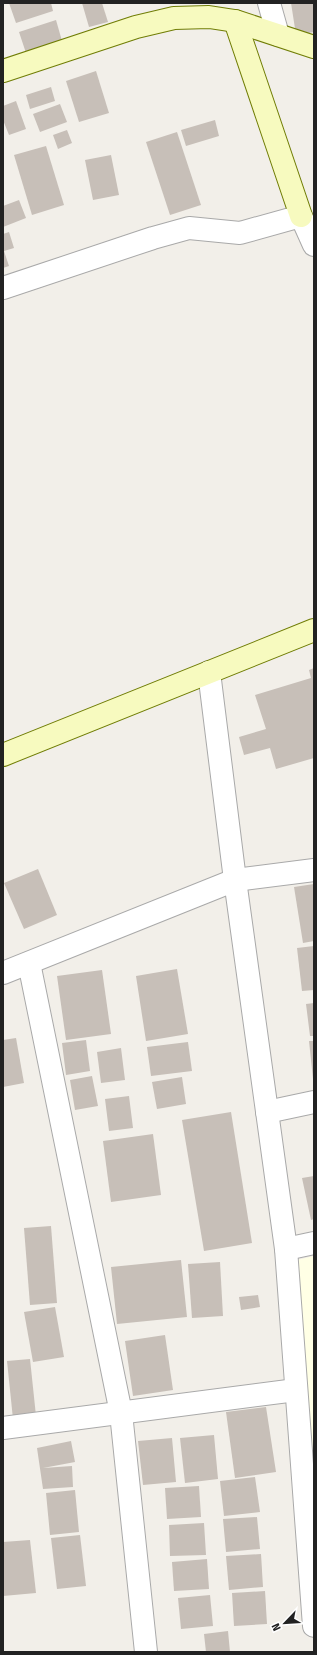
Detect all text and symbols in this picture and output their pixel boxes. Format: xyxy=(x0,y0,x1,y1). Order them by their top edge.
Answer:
north arrow xyxy=(265,1603,305,1643)
text: N xyxy=(269,1621,284,1633)

